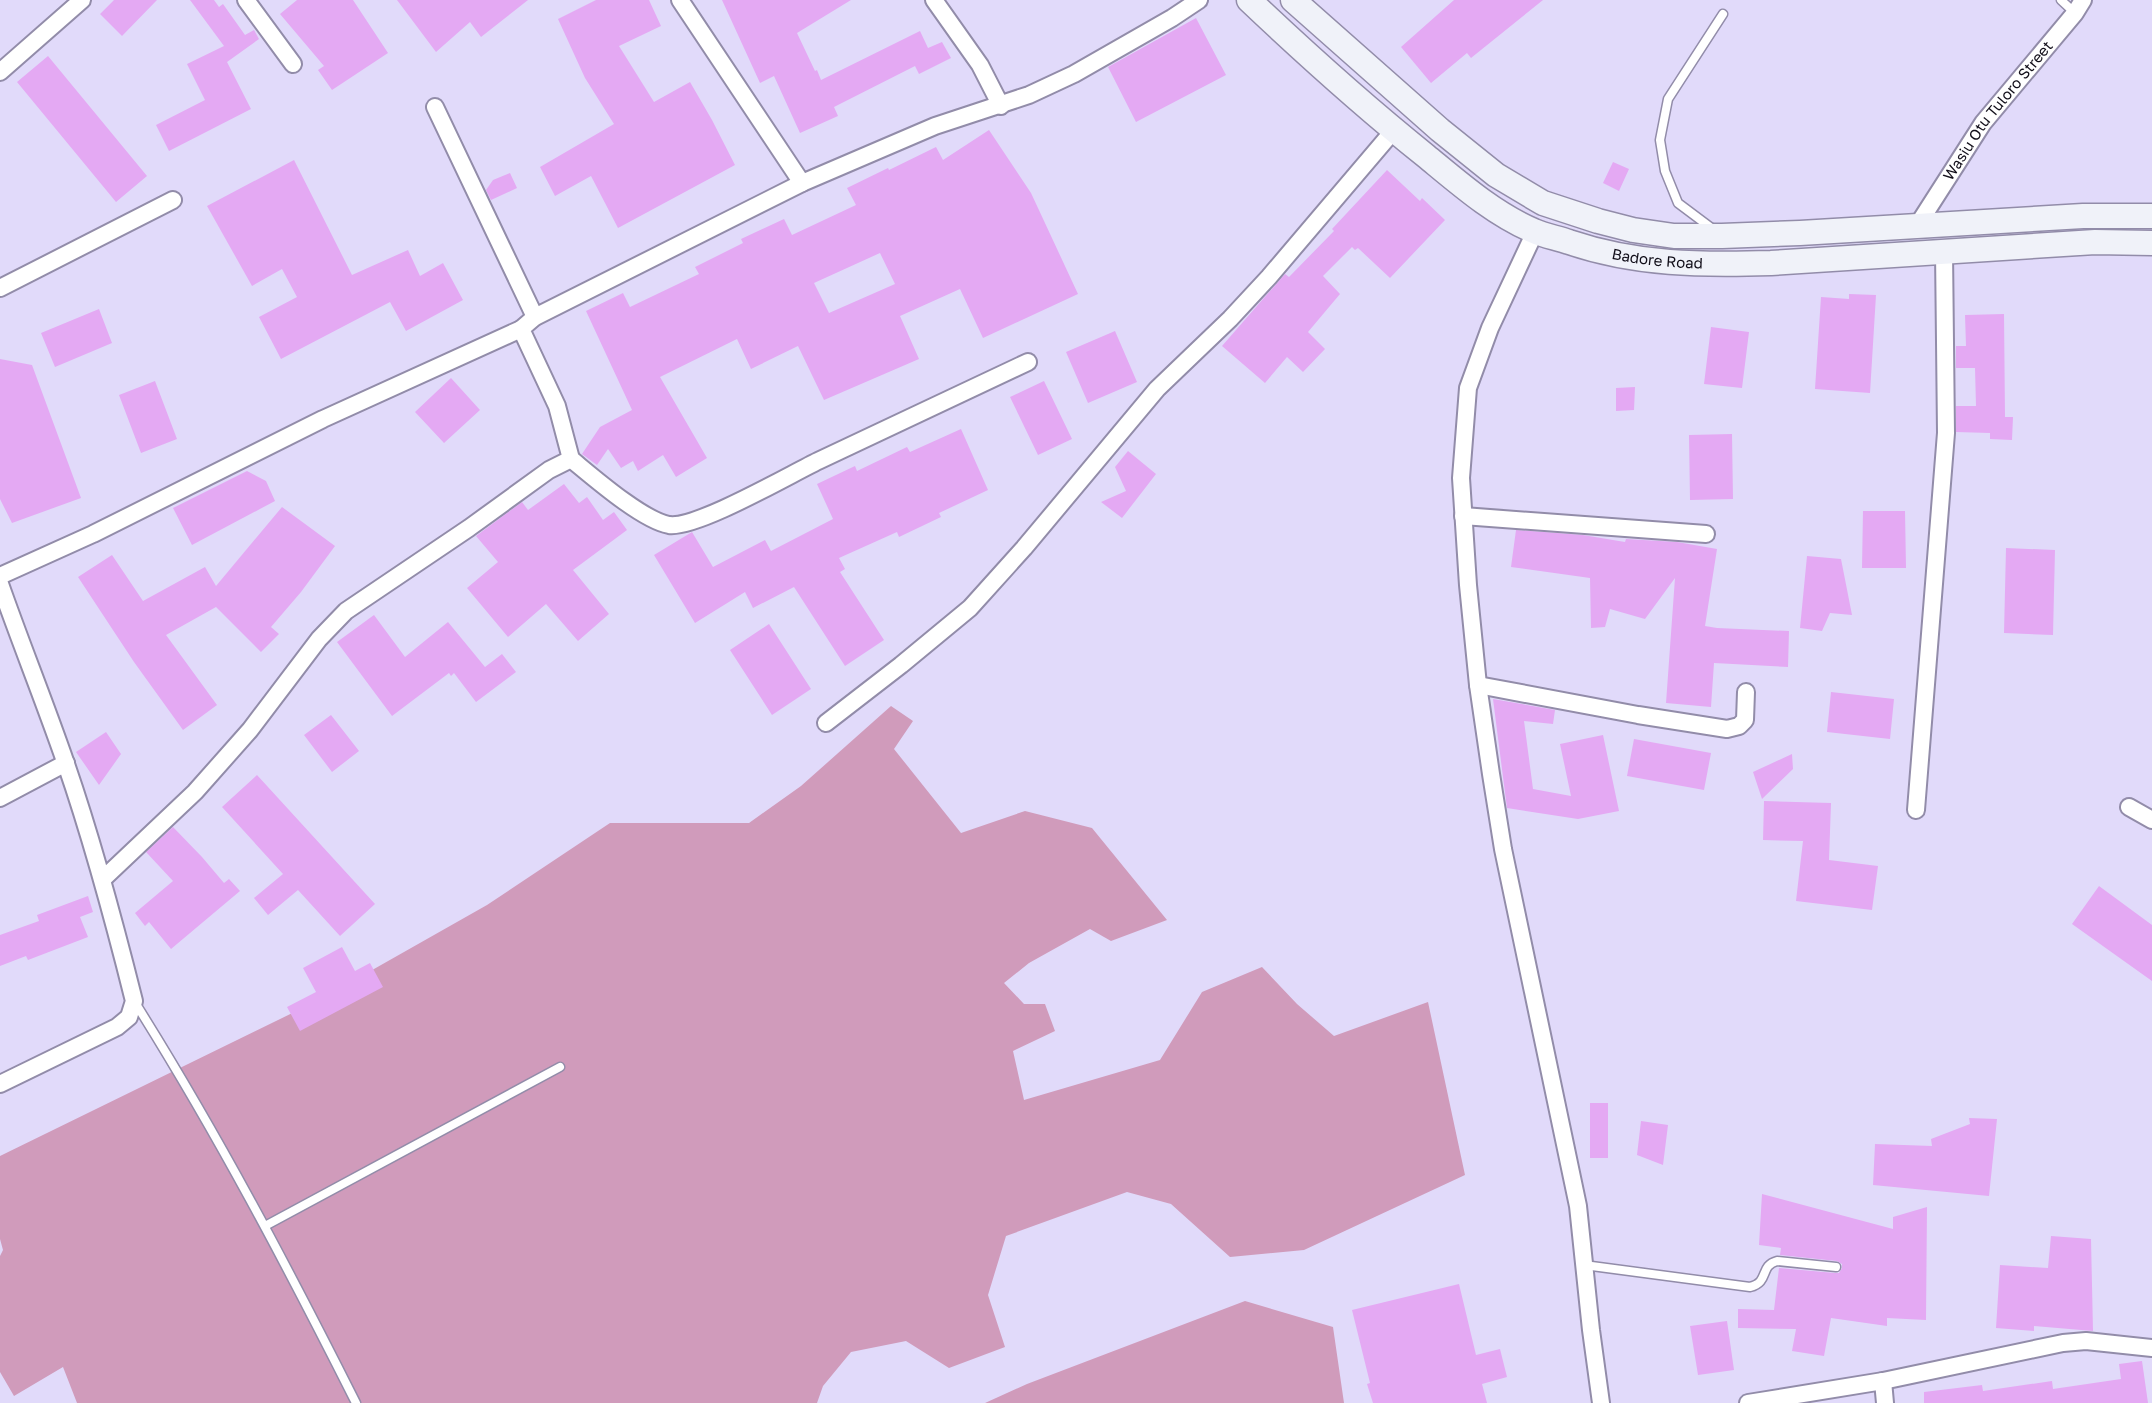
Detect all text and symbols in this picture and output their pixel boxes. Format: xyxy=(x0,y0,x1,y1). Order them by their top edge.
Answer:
street label: Wasiu Otu Tuloro Street xyxy=(1939,37,2056,183)
street label: Badore Road xyxy=(1610,244,1703,272)

